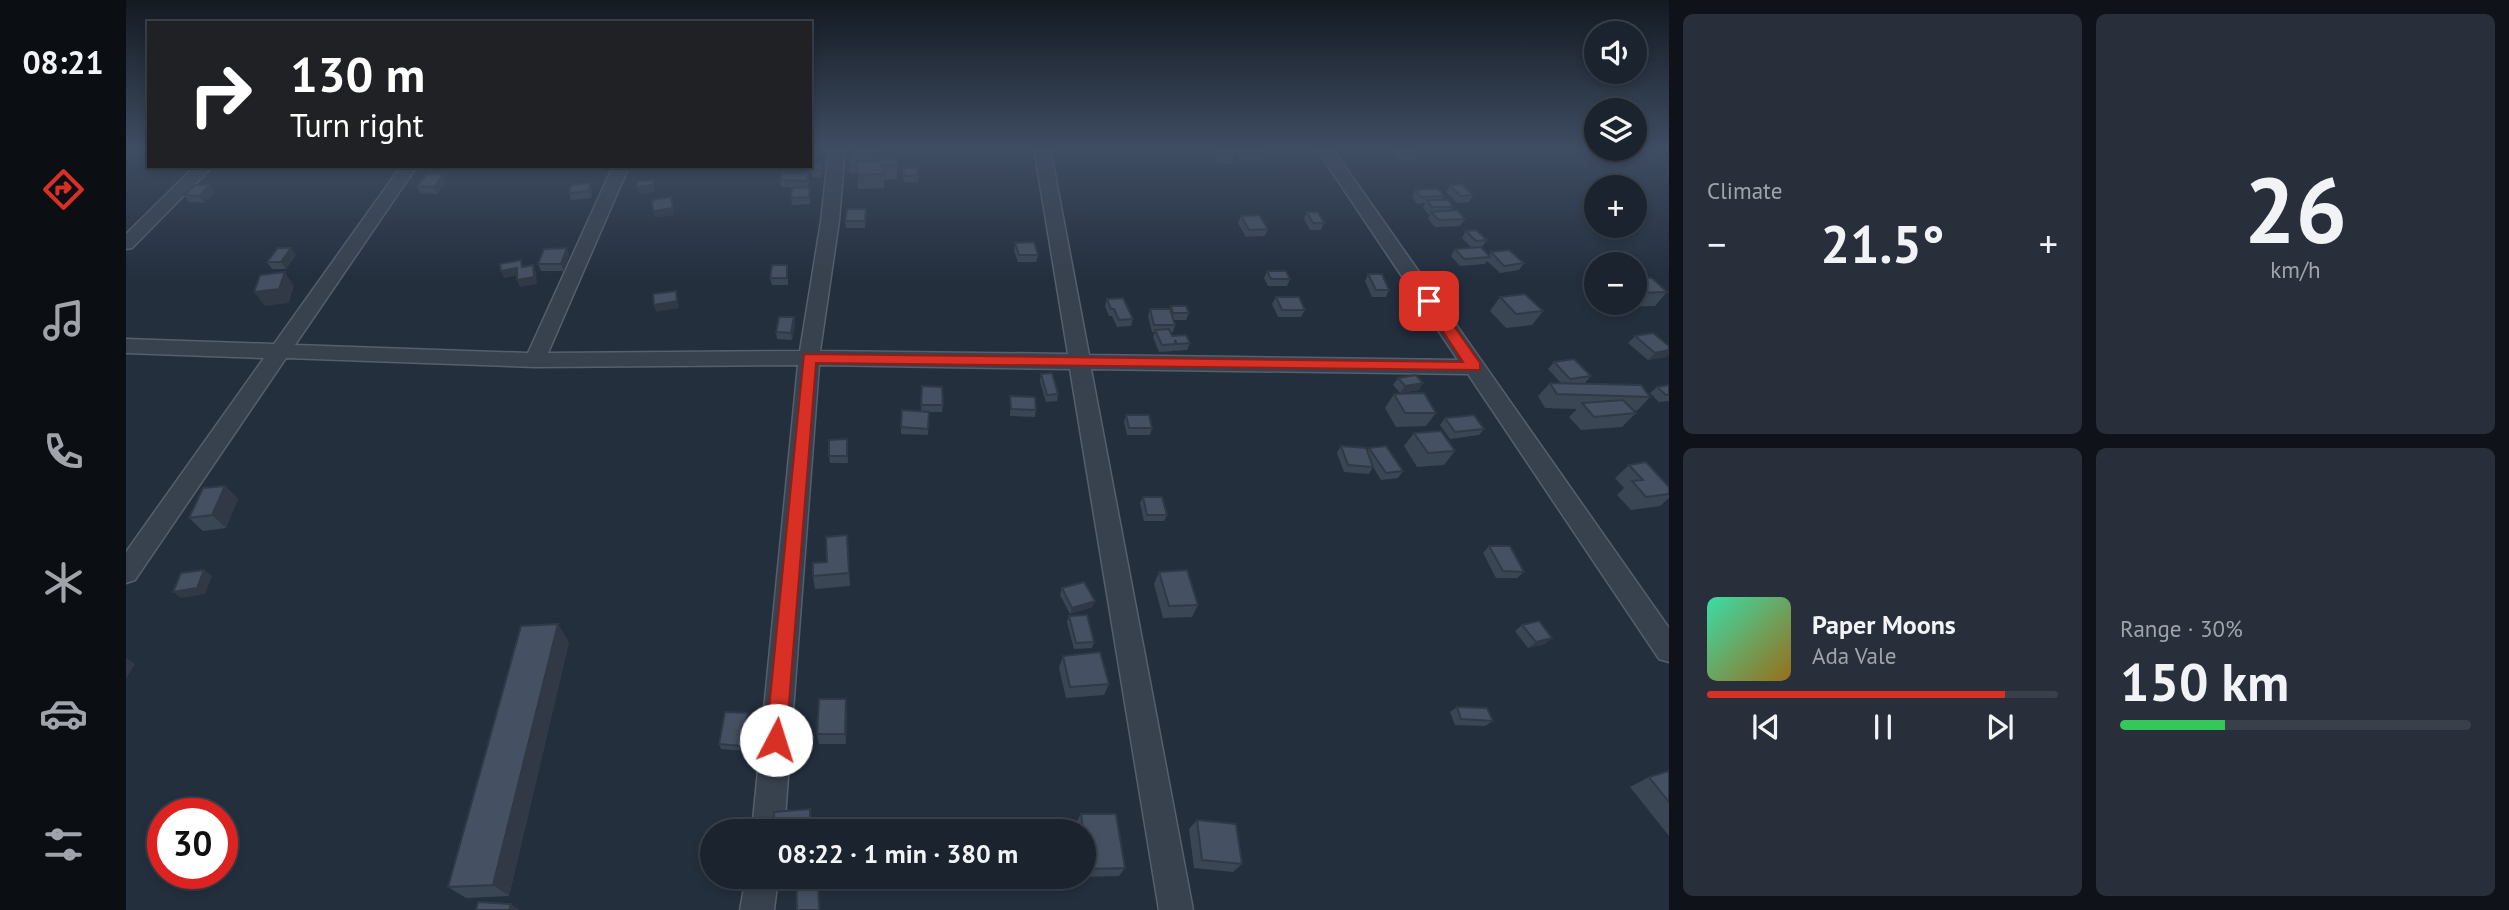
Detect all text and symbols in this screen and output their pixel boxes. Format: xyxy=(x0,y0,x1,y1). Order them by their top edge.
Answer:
map controls xyxy=(1584,21,1647,315)
button: sound xyxy=(1584,21,1647,84)
text: 08:21 xyxy=(22,41,104,83)
text: 130 m xyxy=(290,42,425,106)
icon: right xyxy=(175,49,266,140)
button: layers xyxy=(1584,98,1647,161)
text: Turn right xyxy=(290,104,424,146)
text: 26 xyxy=(2244,150,2347,268)
icon: directions xyxy=(39,165,88,214)
button: + xyxy=(1584,175,1647,238)
text: Climate xyxy=(1707,176,1782,205)
text: 21.5° xyxy=(1821,210,1944,277)
text: − xyxy=(1707,219,1726,268)
text: + xyxy=(2039,219,2058,268)
button: − xyxy=(1584,252,1647,315)
text: km/h xyxy=(2270,255,2321,284)
pin xyxy=(1399,271,1459,331)
icon: arrive xyxy=(1410,282,1448,320)
icon: music xyxy=(39,296,88,345)
icon: phone xyxy=(39,427,88,476)
icon: climate xyxy=(39,558,88,607)
text: Paper Moons xyxy=(1812,608,1956,641)
text: Range · 30% xyxy=(2120,614,2243,643)
text: Ada Vale xyxy=(1812,641,1896,670)
text: 150 km xyxy=(2120,648,2289,715)
icon: car xyxy=(39,689,88,738)
position arrow xyxy=(739,703,813,777)
icon: previous xyxy=(1747,708,1785,746)
icon: pause xyxy=(1864,708,1902,746)
icon: next xyxy=(1981,708,2019,746)
speed limit sign: 30 xyxy=(147,798,238,889)
icon: filters xyxy=(39,820,88,869)
text: 08:22 · 1 min · 380 m xyxy=(778,837,1018,870)

